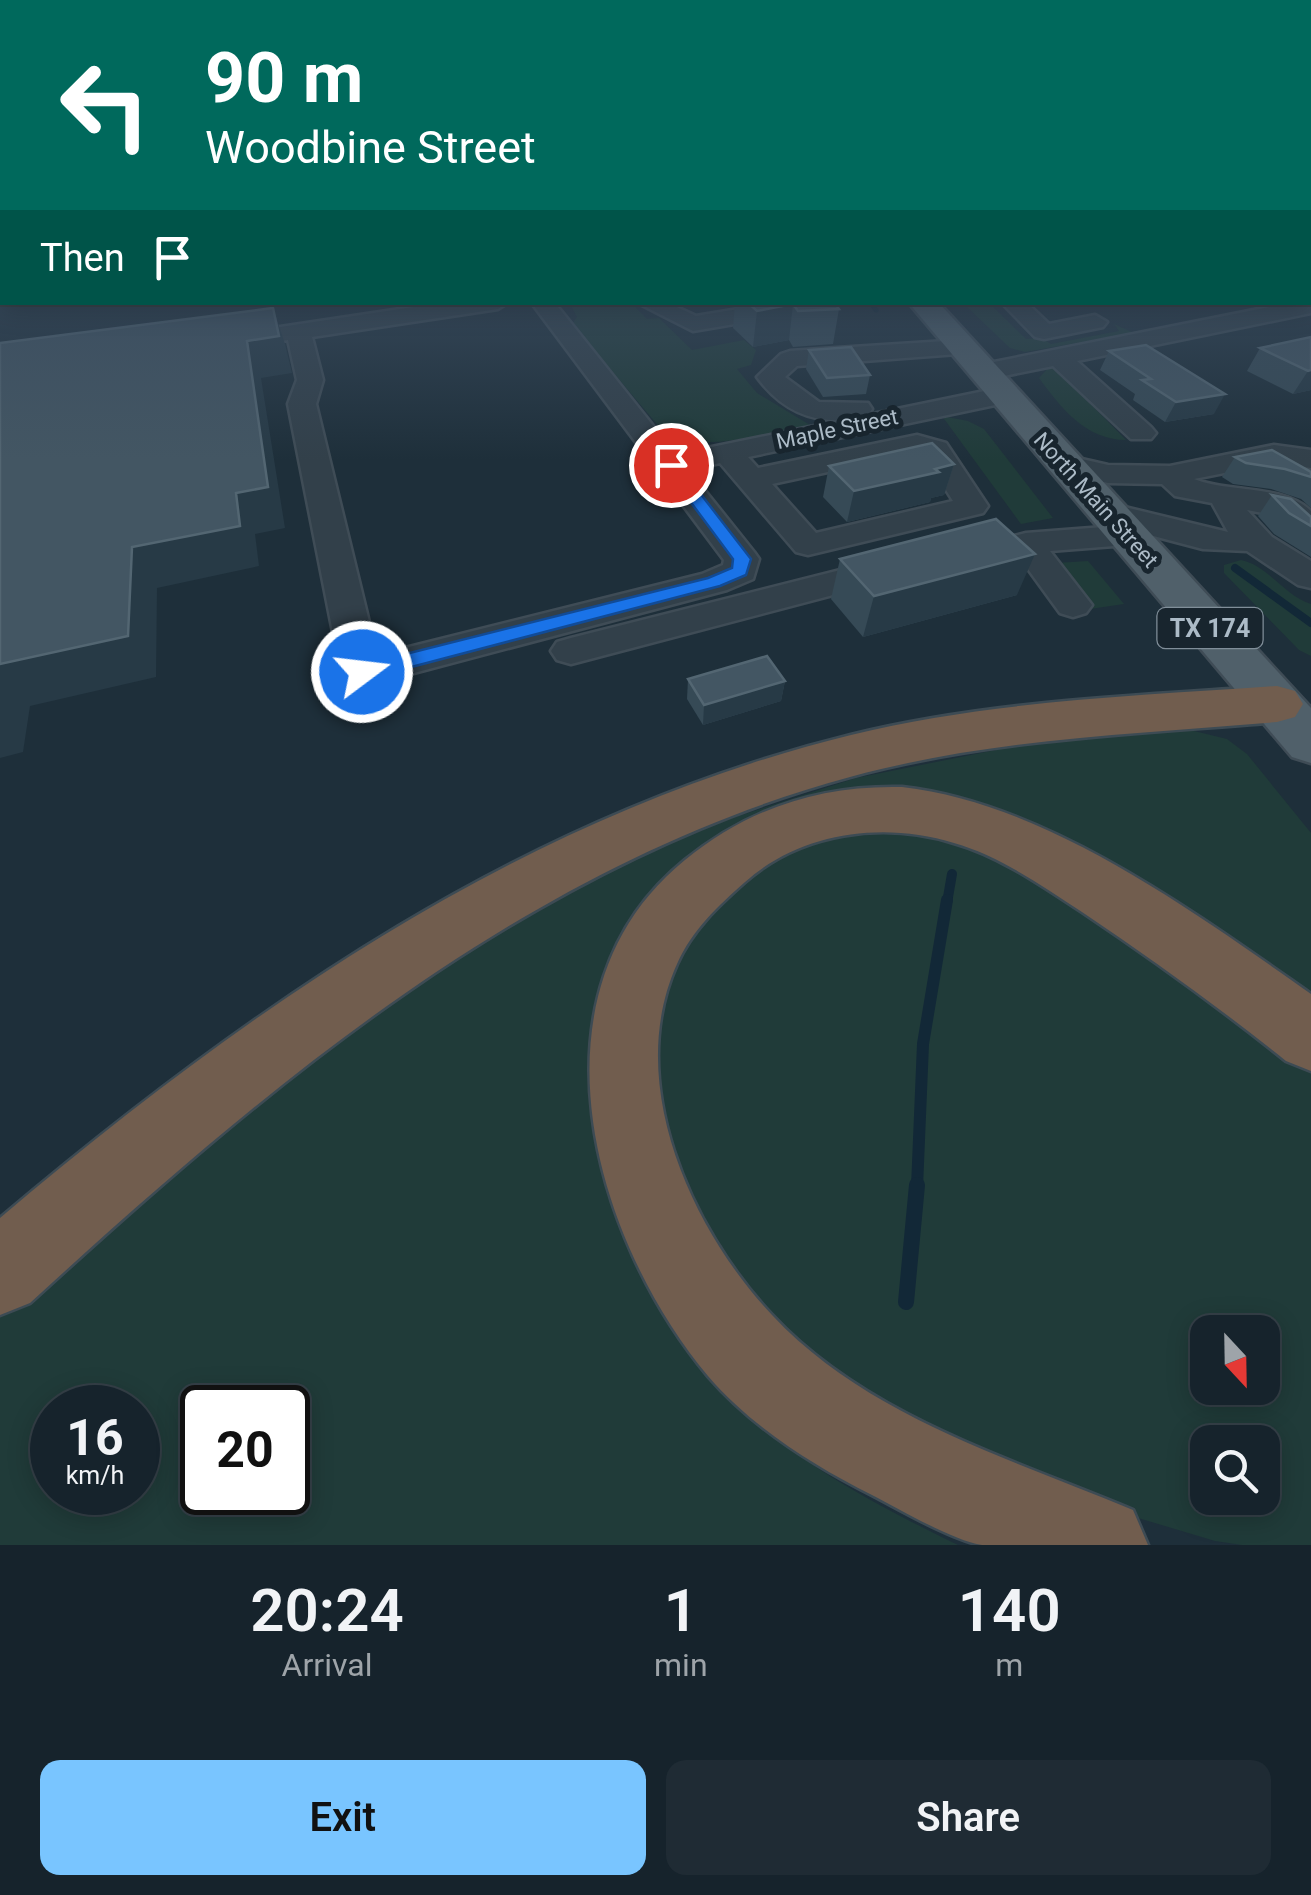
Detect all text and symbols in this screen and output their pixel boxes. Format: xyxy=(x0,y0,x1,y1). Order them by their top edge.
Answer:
text: 90 m xyxy=(205,37,363,119)
icon: left xyxy=(40,40,170,170)
text: Woodbine Street xyxy=(205,121,536,174)
icon: arrive xyxy=(145,230,200,285)
text: Then xyxy=(40,236,125,280)
street label: Maple Street xyxy=(774,404,900,454)
pin xyxy=(629,423,714,508)
street label: North Main Street xyxy=(1029,427,1163,573)
icon: arrive xyxy=(644,438,699,493)
road number: TX 174 xyxy=(1158,608,1262,648)
position arrow xyxy=(310,620,414,724)
north arrow xyxy=(1190,1315,1280,1405)
map controls xyxy=(1190,1315,1280,1515)
speed limit sign: 20 xyxy=(180,1385,310,1515)
text: 16 xyxy=(66,1409,124,1467)
button: search xyxy=(1190,1425,1280,1515)
text: km/h xyxy=(66,1461,124,1490)
text: 20:24 xyxy=(250,1575,404,1646)
text: 1 xyxy=(664,1575,698,1646)
text: 140 xyxy=(958,1575,1061,1646)
text: Arrival xyxy=(282,1646,372,1684)
text: min xyxy=(654,1646,708,1684)
text: m xyxy=(995,1646,1023,1684)
button: Exit xyxy=(40,1760,646,1875)
button: Share xyxy=(666,1760,1271,1875)

